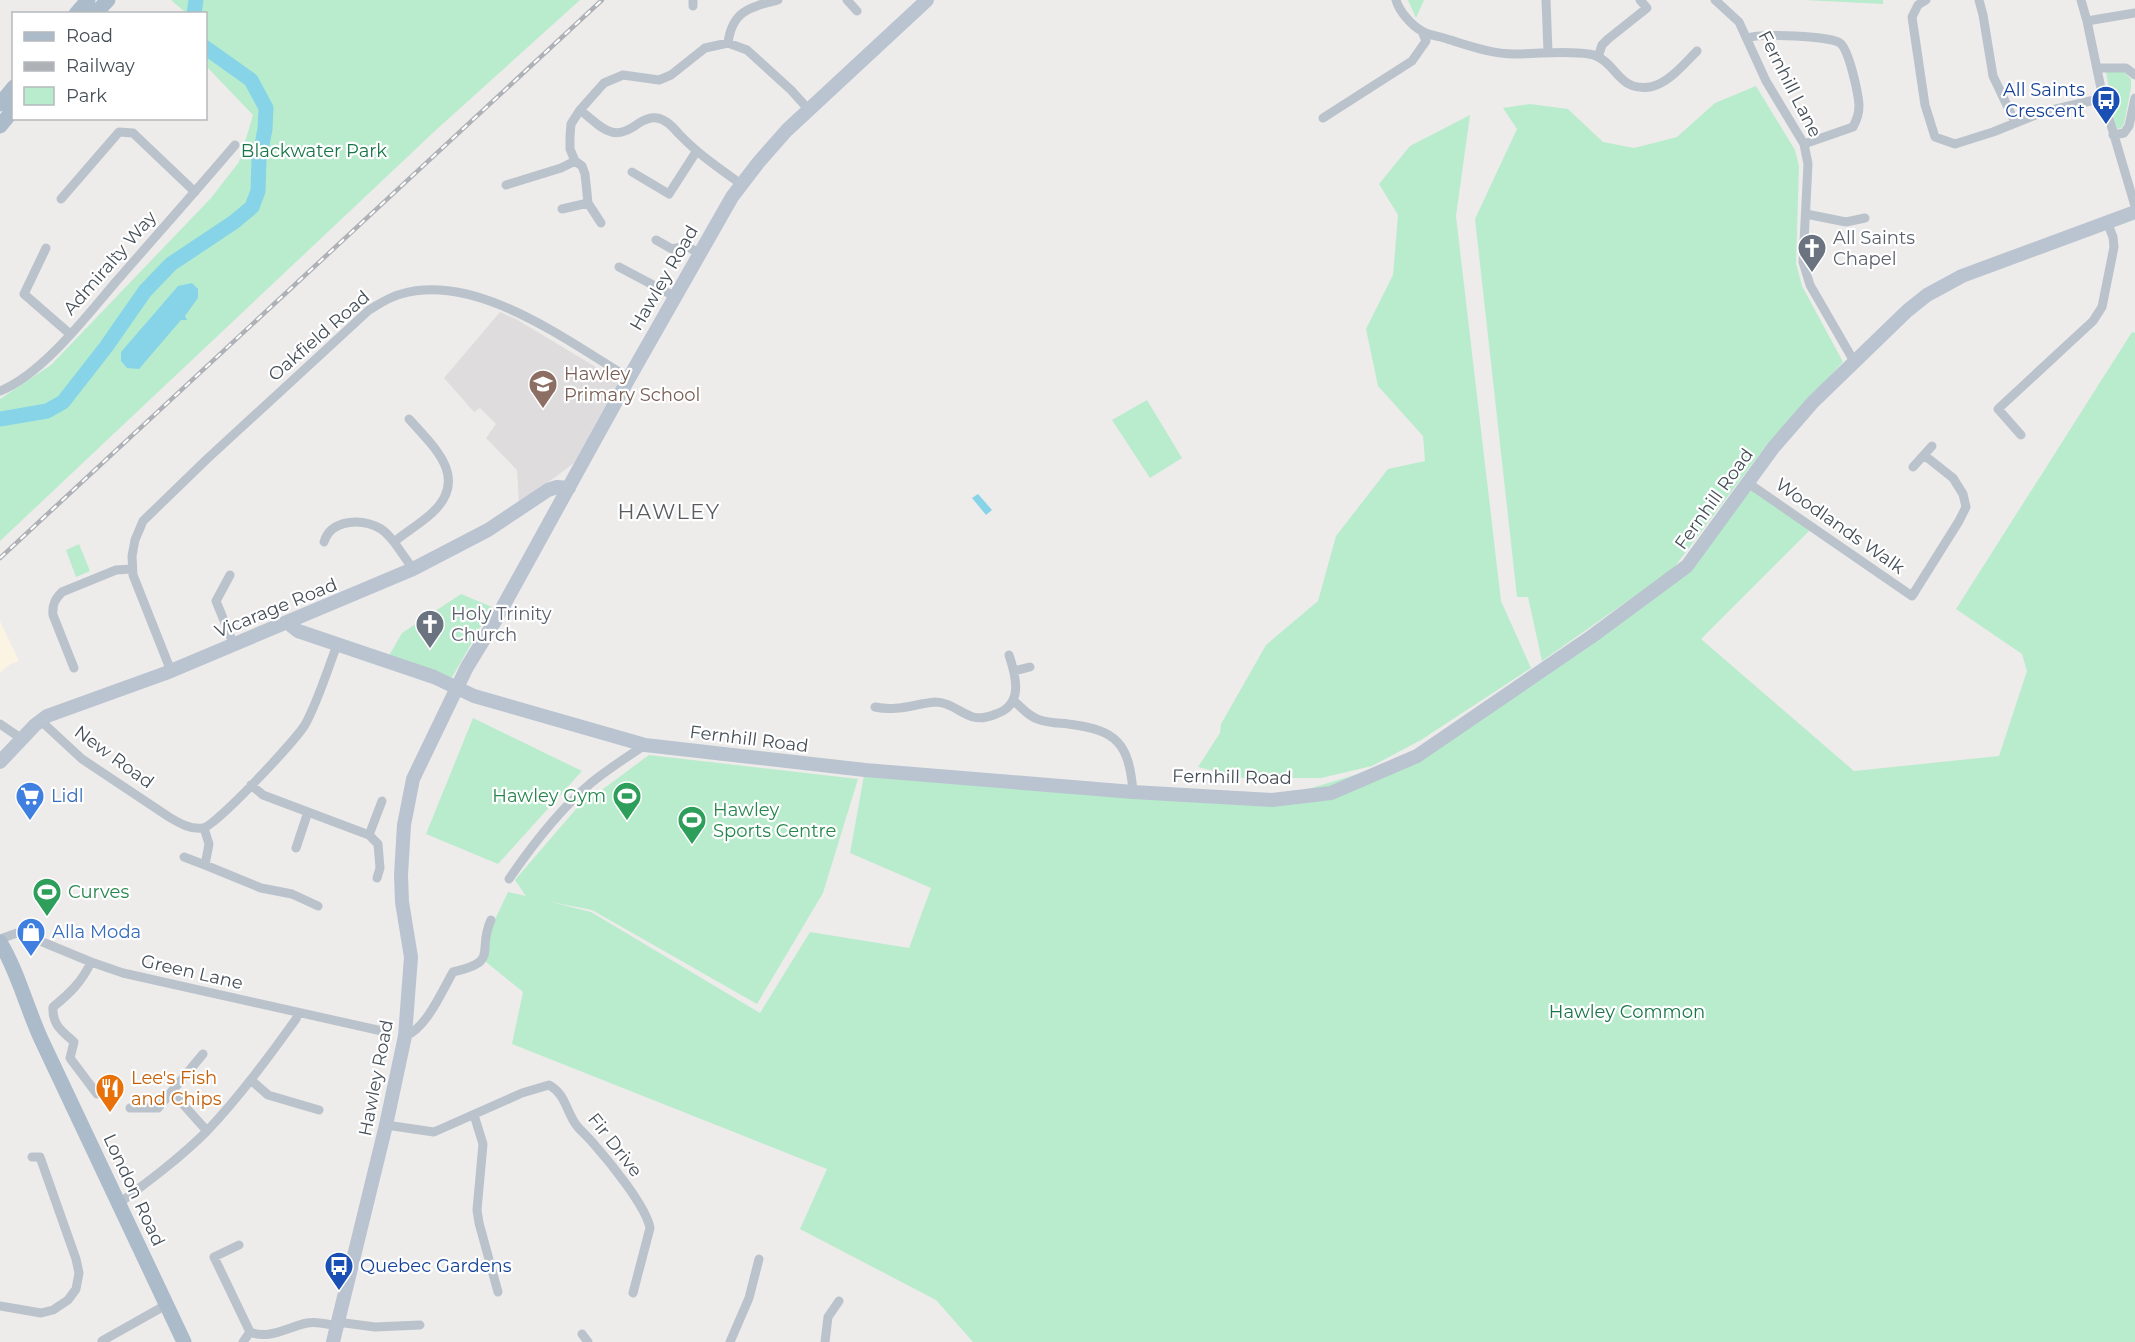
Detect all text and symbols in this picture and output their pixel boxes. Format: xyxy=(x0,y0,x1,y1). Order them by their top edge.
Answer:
legend xyxy=(12,12,207,120)
text: Road xyxy=(66,25,113,47)
street label: Fernhill Lane xyxy=(1754,27,1826,141)
text: Railway xyxy=(66,55,135,77)
place label: All Saints Crescent xyxy=(2003,79,2085,122)
bus stop icon: All Saints Crescent xyxy=(2090,84,2122,126)
text: Park xyxy=(66,85,107,107)
park label: Blackwater Park xyxy=(241,140,387,162)
street label: Admiralty Way xyxy=(59,206,161,320)
street label: Hawley Road xyxy=(625,221,703,335)
place label: All Saints Chapel xyxy=(1833,227,1915,270)
church icon: All Saints Chapel xyxy=(1796,232,1828,274)
street label: Oakfield Road xyxy=(264,286,374,386)
place label: Hawley Primary School xyxy=(564,363,700,406)
school or university icon: Hawley Primary School xyxy=(527,368,559,410)
street label: Fernhill Road xyxy=(1670,444,1758,554)
street label: Woodlands Walk xyxy=(1771,473,1909,579)
district label: HAWLEY xyxy=(618,499,720,524)
street label: Vicarage Road xyxy=(212,573,340,643)
place label: Holy Trinity Church xyxy=(451,603,552,646)
church icon: Holy Trinity Church xyxy=(414,608,446,650)
street label: New Road xyxy=(70,721,158,793)
street label: Fernhill Road xyxy=(688,721,810,757)
street label: Fernhill Road xyxy=(1172,765,1292,789)
supermarket icon: Lidl xyxy=(14,780,46,822)
sports icon: Hawley Gym xyxy=(611,780,643,822)
place label: Lidl xyxy=(51,785,84,807)
place label: Hawley Gym xyxy=(492,785,606,807)
place label: Hawley Sports Centre xyxy=(713,799,837,842)
sports icon: Hawley Sports Centre xyxy=(676,804,708,846)
sports icon: Curves xyxy=(31,876,63,918)
place label: Curves xyxy=(68,881,129,903)
shop icon: Alla Moda xyxy=(15,916,47,958)
place label: Alla Moda xyxy=(52,921,141,943)
street label: Green Lane xyxy=(139,950,245,994)
park label: Hawley Common xyxy=(1549,1001,1705,1023)
street label: Hawley Road xyxy=(354,1018,398,1138)
place label: Lee's Fish and Chips xyxy=(131,1067,222,1110)
restaurant icon: Lee's Fish and Chips xyxy=(94,1072,126,1114)
street label: Fir Drive xyxy=(583,1109,647,1182)
street label: London Road xyxy=(98,1130,170,1250)
bus stop icon: Quebec Gardens xyxy=(323,1250,355,1292)
place label: Quebec Gardens xyxy=(360,1255,512,1277)

